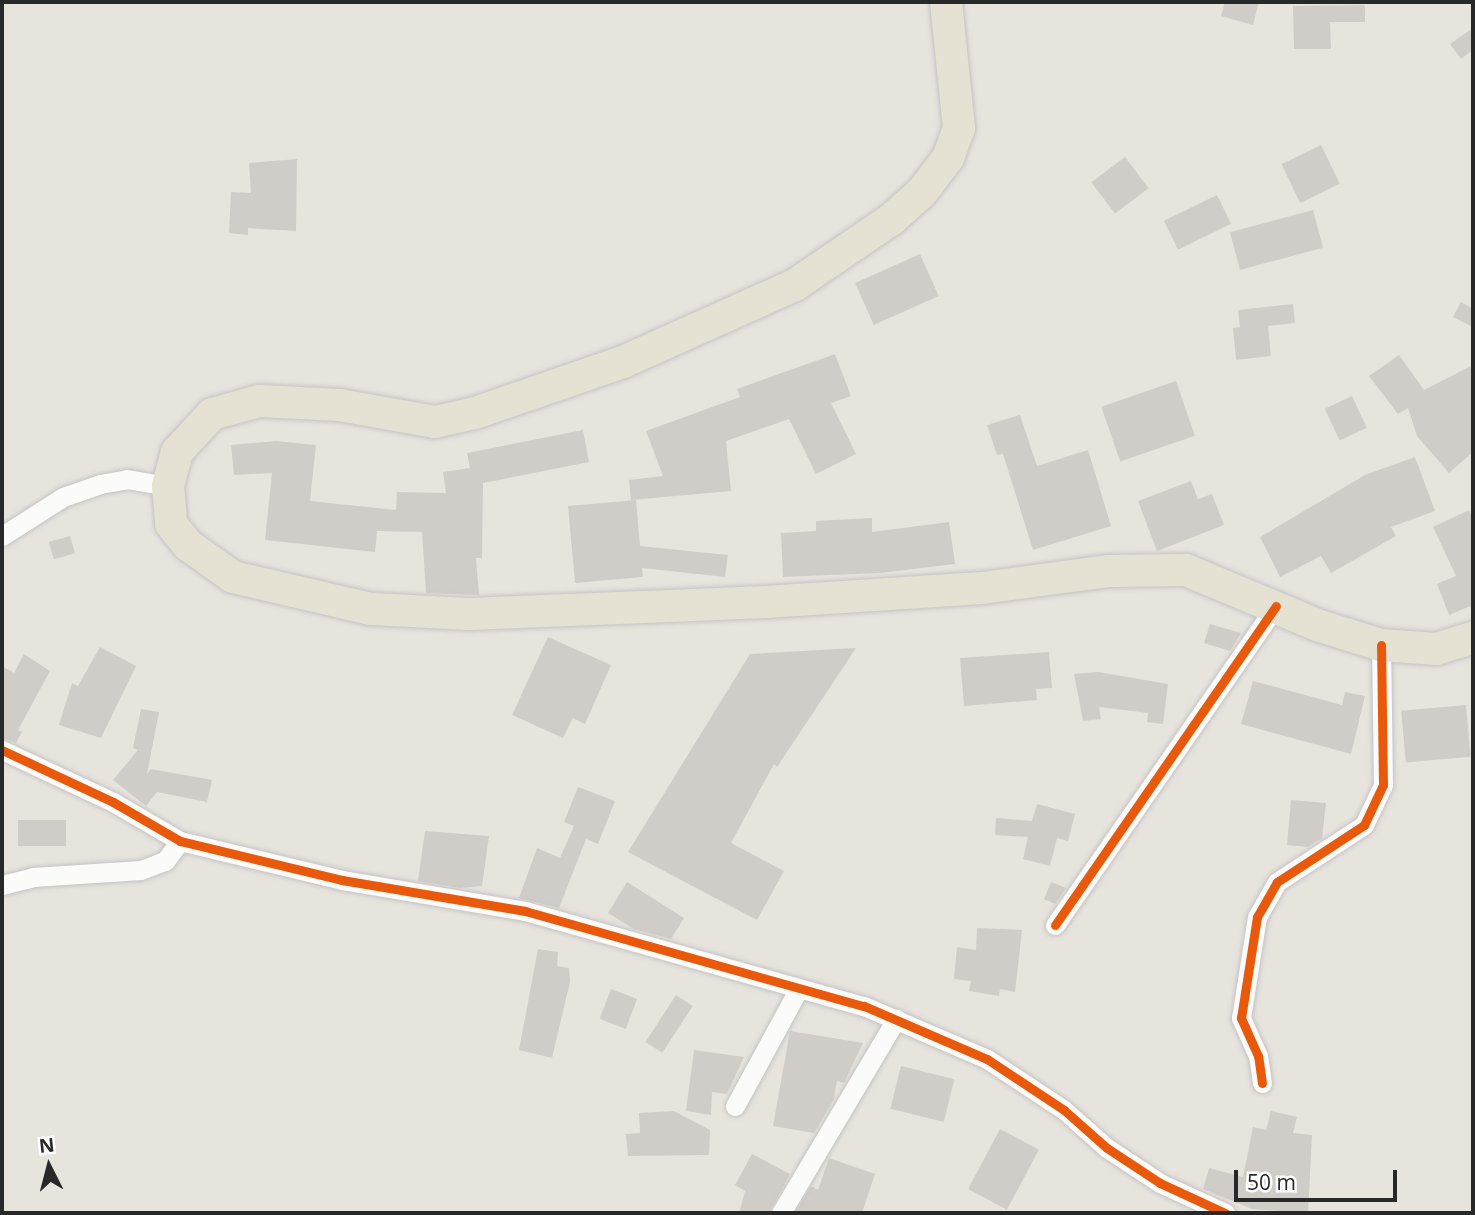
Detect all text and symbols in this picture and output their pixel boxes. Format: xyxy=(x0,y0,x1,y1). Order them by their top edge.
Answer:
north arrow xyxy=(14,1131,84,1201)
text: N xyxy=(38,1131,56,1159)
scale bar xyxy=(1237,1156,1400,1200)
text: 50 m xyxy=(1247,1168,1296,1196)

